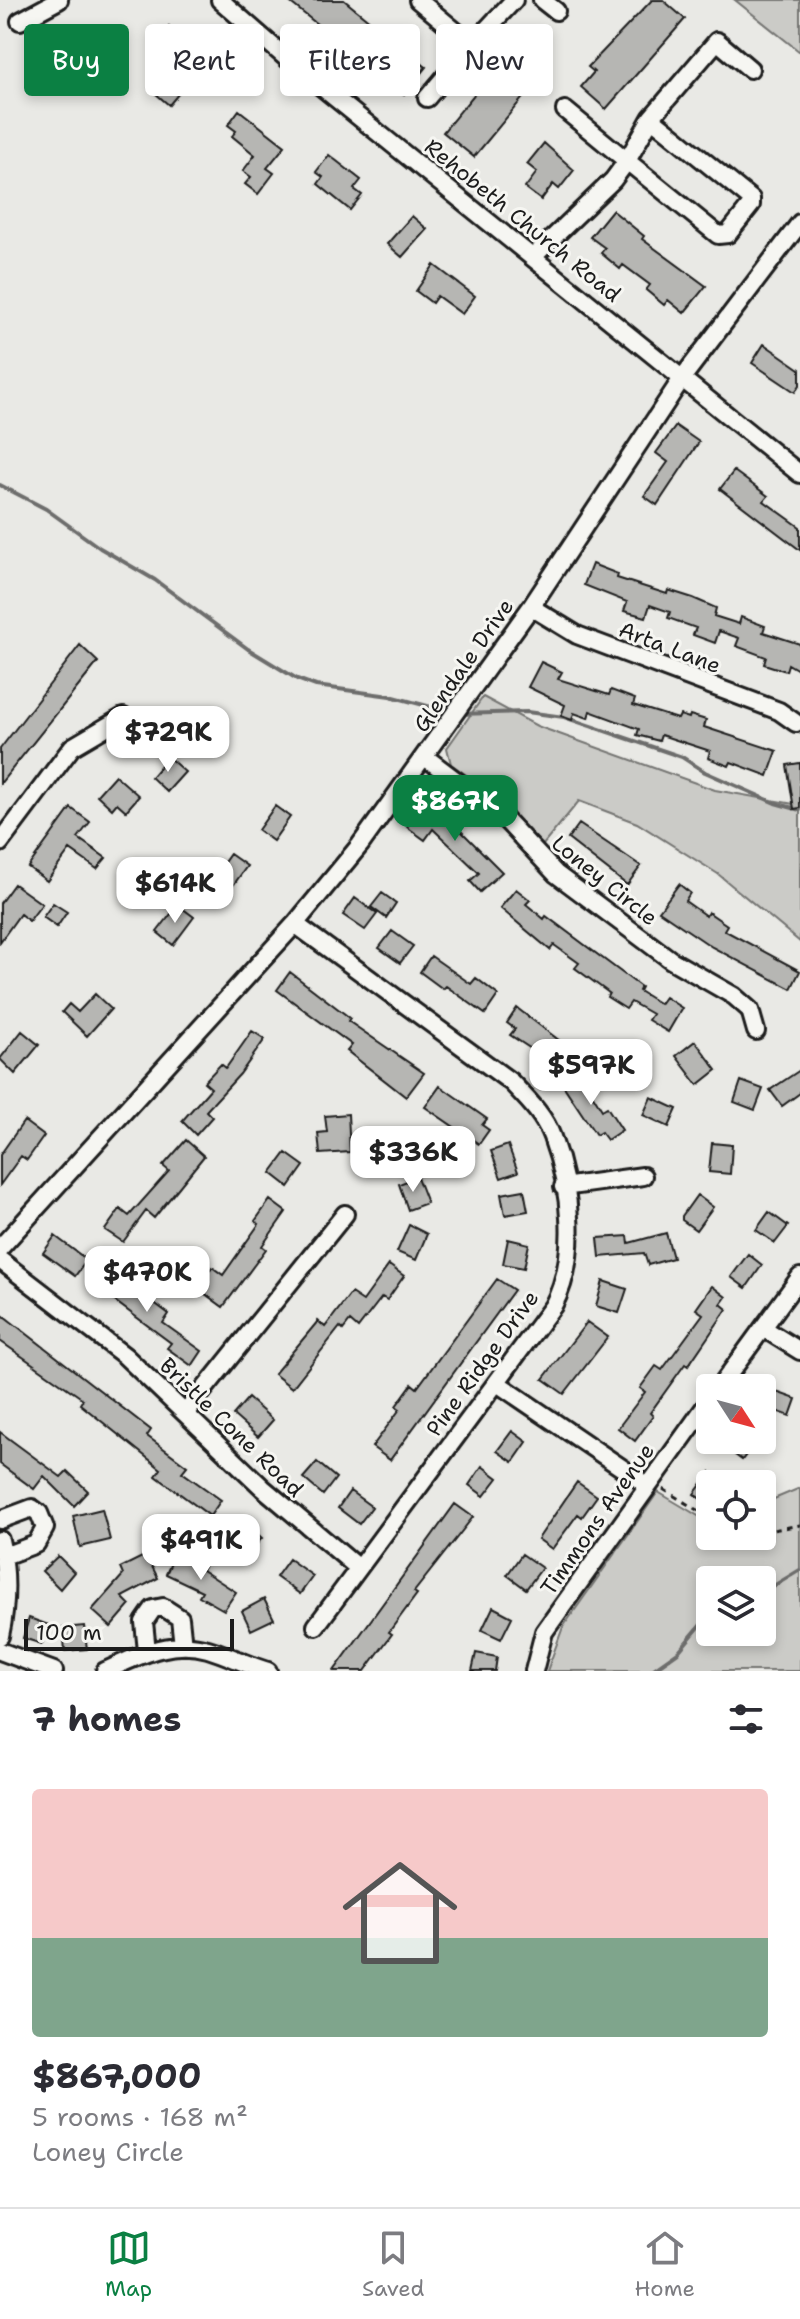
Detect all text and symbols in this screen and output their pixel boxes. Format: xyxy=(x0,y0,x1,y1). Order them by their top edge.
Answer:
chip: Buy xyxy=(24,24,129,96)
chip: Rent xyxy=(145,24,264,96)
chip: Filters xyxy=(280,24,420,96)
chip: New xyxy=(436,24,553,96)
street label: Rehobeth Church Road xyxy=(419,132,627,309)
street label: Glendale Drive xyxy=(407,593,520,738)
street label: Arta Lane xyxy=(615,615,725,680)
pin: $729K xyxy=(112,706,224,774)
text: $729K xyxy=(124,714,212,749)
pin: $867K xyxy=(399,775,511,843)
text: $867K xyxy=(411,783,499,818)
street label: Loney Circle xyxy=(546,829,664,932)
pin: $614K xyxy=(119,857,231,925)
text: $614K xyxy=(134,865,216,900)
pin: $597K xyxy=(535,1039,647,1107)
text: $597K xyxy=(547,1047,635,1082)
pin: $336K xyxy=(357,1126,469,1194)
text: $336K xyxy=(368,1134,458,1169)
pin: $470K xyxy=(91,1246,203,1314)
text: $470K xyxy=(103,1254,191,1289)
street label: Pine Ridge Drive xyxy=(420,1284,545,1442)
street label: Bristle Cone Road xyxy=(153,1351,310,1504)
north arrow xyxy=(696,1374,776,1454)
map controls xyxy=(696,1374,776,1646)
street label: Timmons Avenue xyxy=(534,1437,661,1601)
button: locate xyxy=(696,1470,776,1550)
pin: $491K xyxy=(145,1514,257,1582)
text: $491K xyxy=(160,1522,242,1557)
button: layers xyxy=(696,1566,776,1646)
scale bar xyxy=(24,1615,234,1651)
text: 100 m xyxy=(36,1618,102,1647)
text: 7 homes xyxy=(32,1696,181,1742)
icon: filters xyxy=(724,1697,768,1741)
icon: home xyxy=(328,1841,472,1985)
text: $867,000 xyxy=(32,2053,202,2099)
text: 5 rooms · 168 m² xyxy=(32,2099,248,2134)
text: Loney Circle xyxy=(32,2134,184,2169)
tab: Map xyxy=(105,2226,152,2303)
tab: Saved xyxy=(362,2226,425,2303)
tab: Home xyxy=(635,2226,695,2303)

